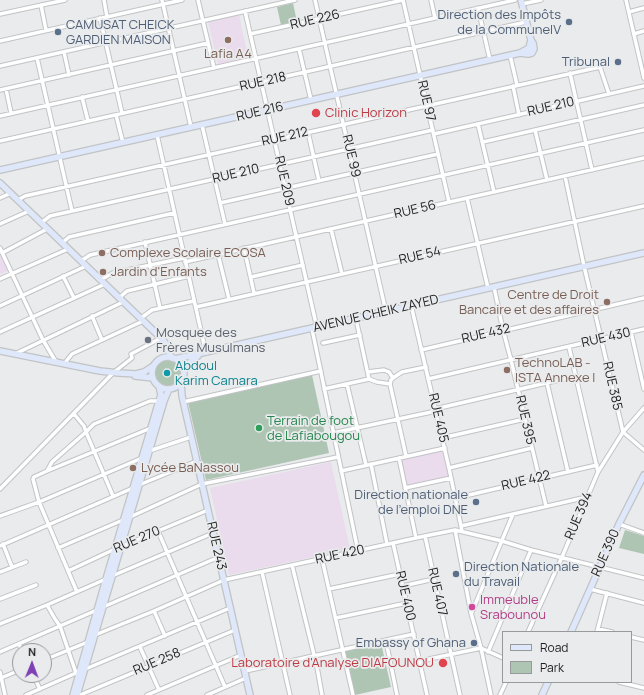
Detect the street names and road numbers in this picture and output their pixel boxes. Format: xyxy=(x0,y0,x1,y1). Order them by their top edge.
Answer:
street label: RUE 226 xyxy=(289,7,341,33)
street label: RUE 218 xyxy=(238,69,288,95)
street label: RUE 97 xyxy=(414,79,438,123)
street label: RUE 210 xyxy=(526,94,576,120)
street label: RUE 216 xyxy=(235,99,285,125)
street label: RUE 212 xyxy=(260,124,310,150)
street label: RUE 99 xyxy=(339,133,363,179)
street label: RUE 209 xyxy=(271,155,297,207)
street label: RUE 210 xyxy=(211,161,261,187)
street label: RUE 56 xyxy=(392,198,438,222)
street label: RUE 54 xyxy=(398,244,442,268)
street label: AVENUE CHEIK ZAYED xyxy=(312,292,440,336)
street label: RUE 432 xyxy=(460,321,512,347)
street label: RUE 430 xyxy=(580,325,632,351)
street label: RUE 385 xyxy=(599,360,625,412)
street label: RUE 405 xyxy=(425,392,451,444)
street label: RUE 395 xyxy=(512,394,538,446)
street label: RUE 422 xyxy=(500,468,552,494)
street label: RUE 394 xyxy=(562,490,596,542)
street label: RUE 243 xyxy=(203,520,229,572)
street label: RUE 270 xyxy=(111,523,163,557)
street label: RUE 390 xyxy=(589,527,623,579)
street label: RUE 420 xyxy=(314,542,366,568)
street label: RUE 407 xyxy=(424,566,450,618)
street label: RUE 400 xyxy=(392,569,418,623)
street label: RUE 258 xyxy=(131,645,183,679)

